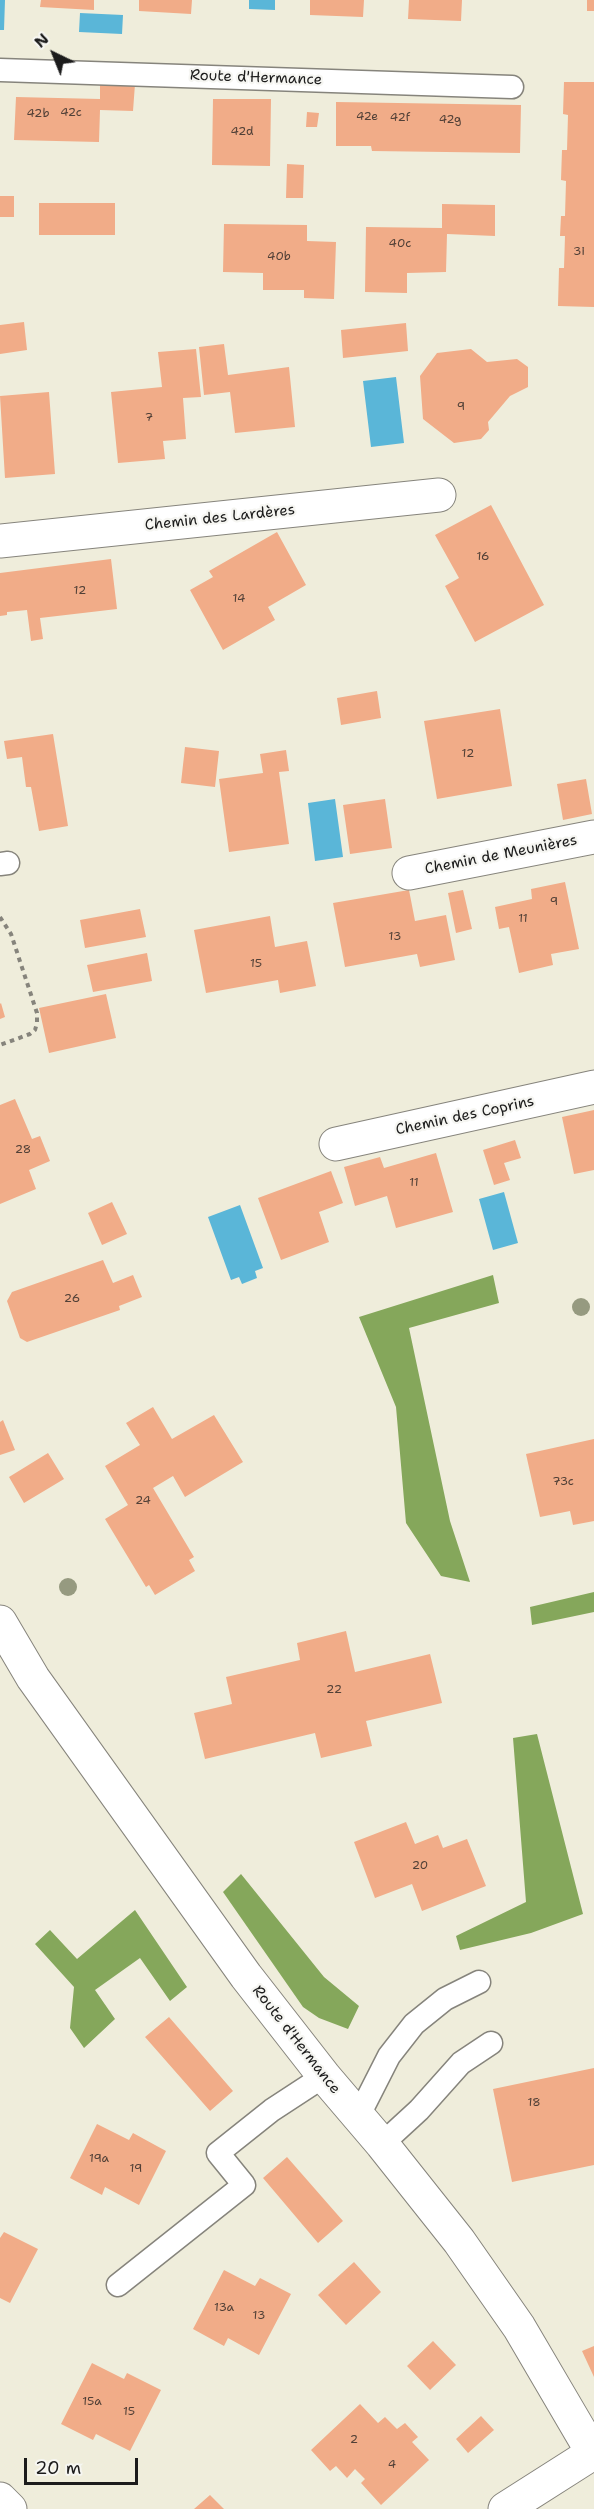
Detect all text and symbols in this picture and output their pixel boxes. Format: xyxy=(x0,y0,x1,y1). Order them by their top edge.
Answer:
north arrow xyxy=(24,24,84,84)
text: N xyxy=(30,28,53,52)
street label: Route d'Hermance xyxy=(189,67,323,89)
house number: 42c xyxy=(60,106,82,120)
house number: 42b xyxy=(26,107,50,121)
house number: 42e xyxy=(356,110,378,124)
house number: 42f xyxy=(390,111,410,125)
house number: 42g xyxy=(439,113,461,127)
house number: 42d xyxy=(230,125,254,139)
house number: 40c xyxy=(389,237,411,251)
house number: 3i xyxy=(573,245,585,259)
house number: 40b xyxy=(267,250,291,264)
house number: 9 xyxy=(457,400,465,414)
house number: 7 xyxy=(145,411,153,425)
street label: Chemin des Lardères xyxy=(144,501,296,535)
house number: 16 xyxy=(476,550,490,564)
house number: 12 xyxy=(74,584,86,598)
house number: 14 xyxy=(233,592,245,606)
house number: 12 xyxy=(462,747,474,761)
street label: Chemin de Meunières xyxy=(423,831,579,879)
house number: 9 xyxy=(550,895,558,909)
house number: 11 xyxy=(518,912,528,926)
house number: 13 xyxy=(389,930,401,944)
house number: 15 xyxy=(250,957,262,971)
street label: Chemin des Coprins xyxy=(394,1093,536,1139)
house number: 28 xyxy=(15,1143,31,1157)
house number: 11 xyxy=(409,1176,419,1190)
house number: 26 xyxy=(64,1292,80,1306)
house number: 73c xyxy=(552,1475,574,1489)
house number: 24 xyxy=(135,1494,151,1508)
house number: 22 xyxy=(326,1683,342,1697)
house number: 20 xyxy=(412,1859,428,1873)
street label: Route d'Hermance xyxy=(248,1982,344,2098)
house number: 18 xyxy=(527,2096,541,2110)
house number: 19a xyxy=(89,2152,109,2166)
house number: 19 xyxy=(130,2162,142,2176)
house number: 13a xyxy=(214,2301,234,2315)
house number: 13 xyxy=(253,2309,265,2323)
house number: 15a xyxy=(82,2395,102,2409)
house number: 15 xyxy=(123,2405,135,2419)
house number: 2 xyxy=(350,2433,358,2447)
scale bar xyxy=(27,2446,141,2484)
text: 20 m xyxy=(35,2456,81,2480)
house number: 4 xyxy=(388,2458,396,2472)

